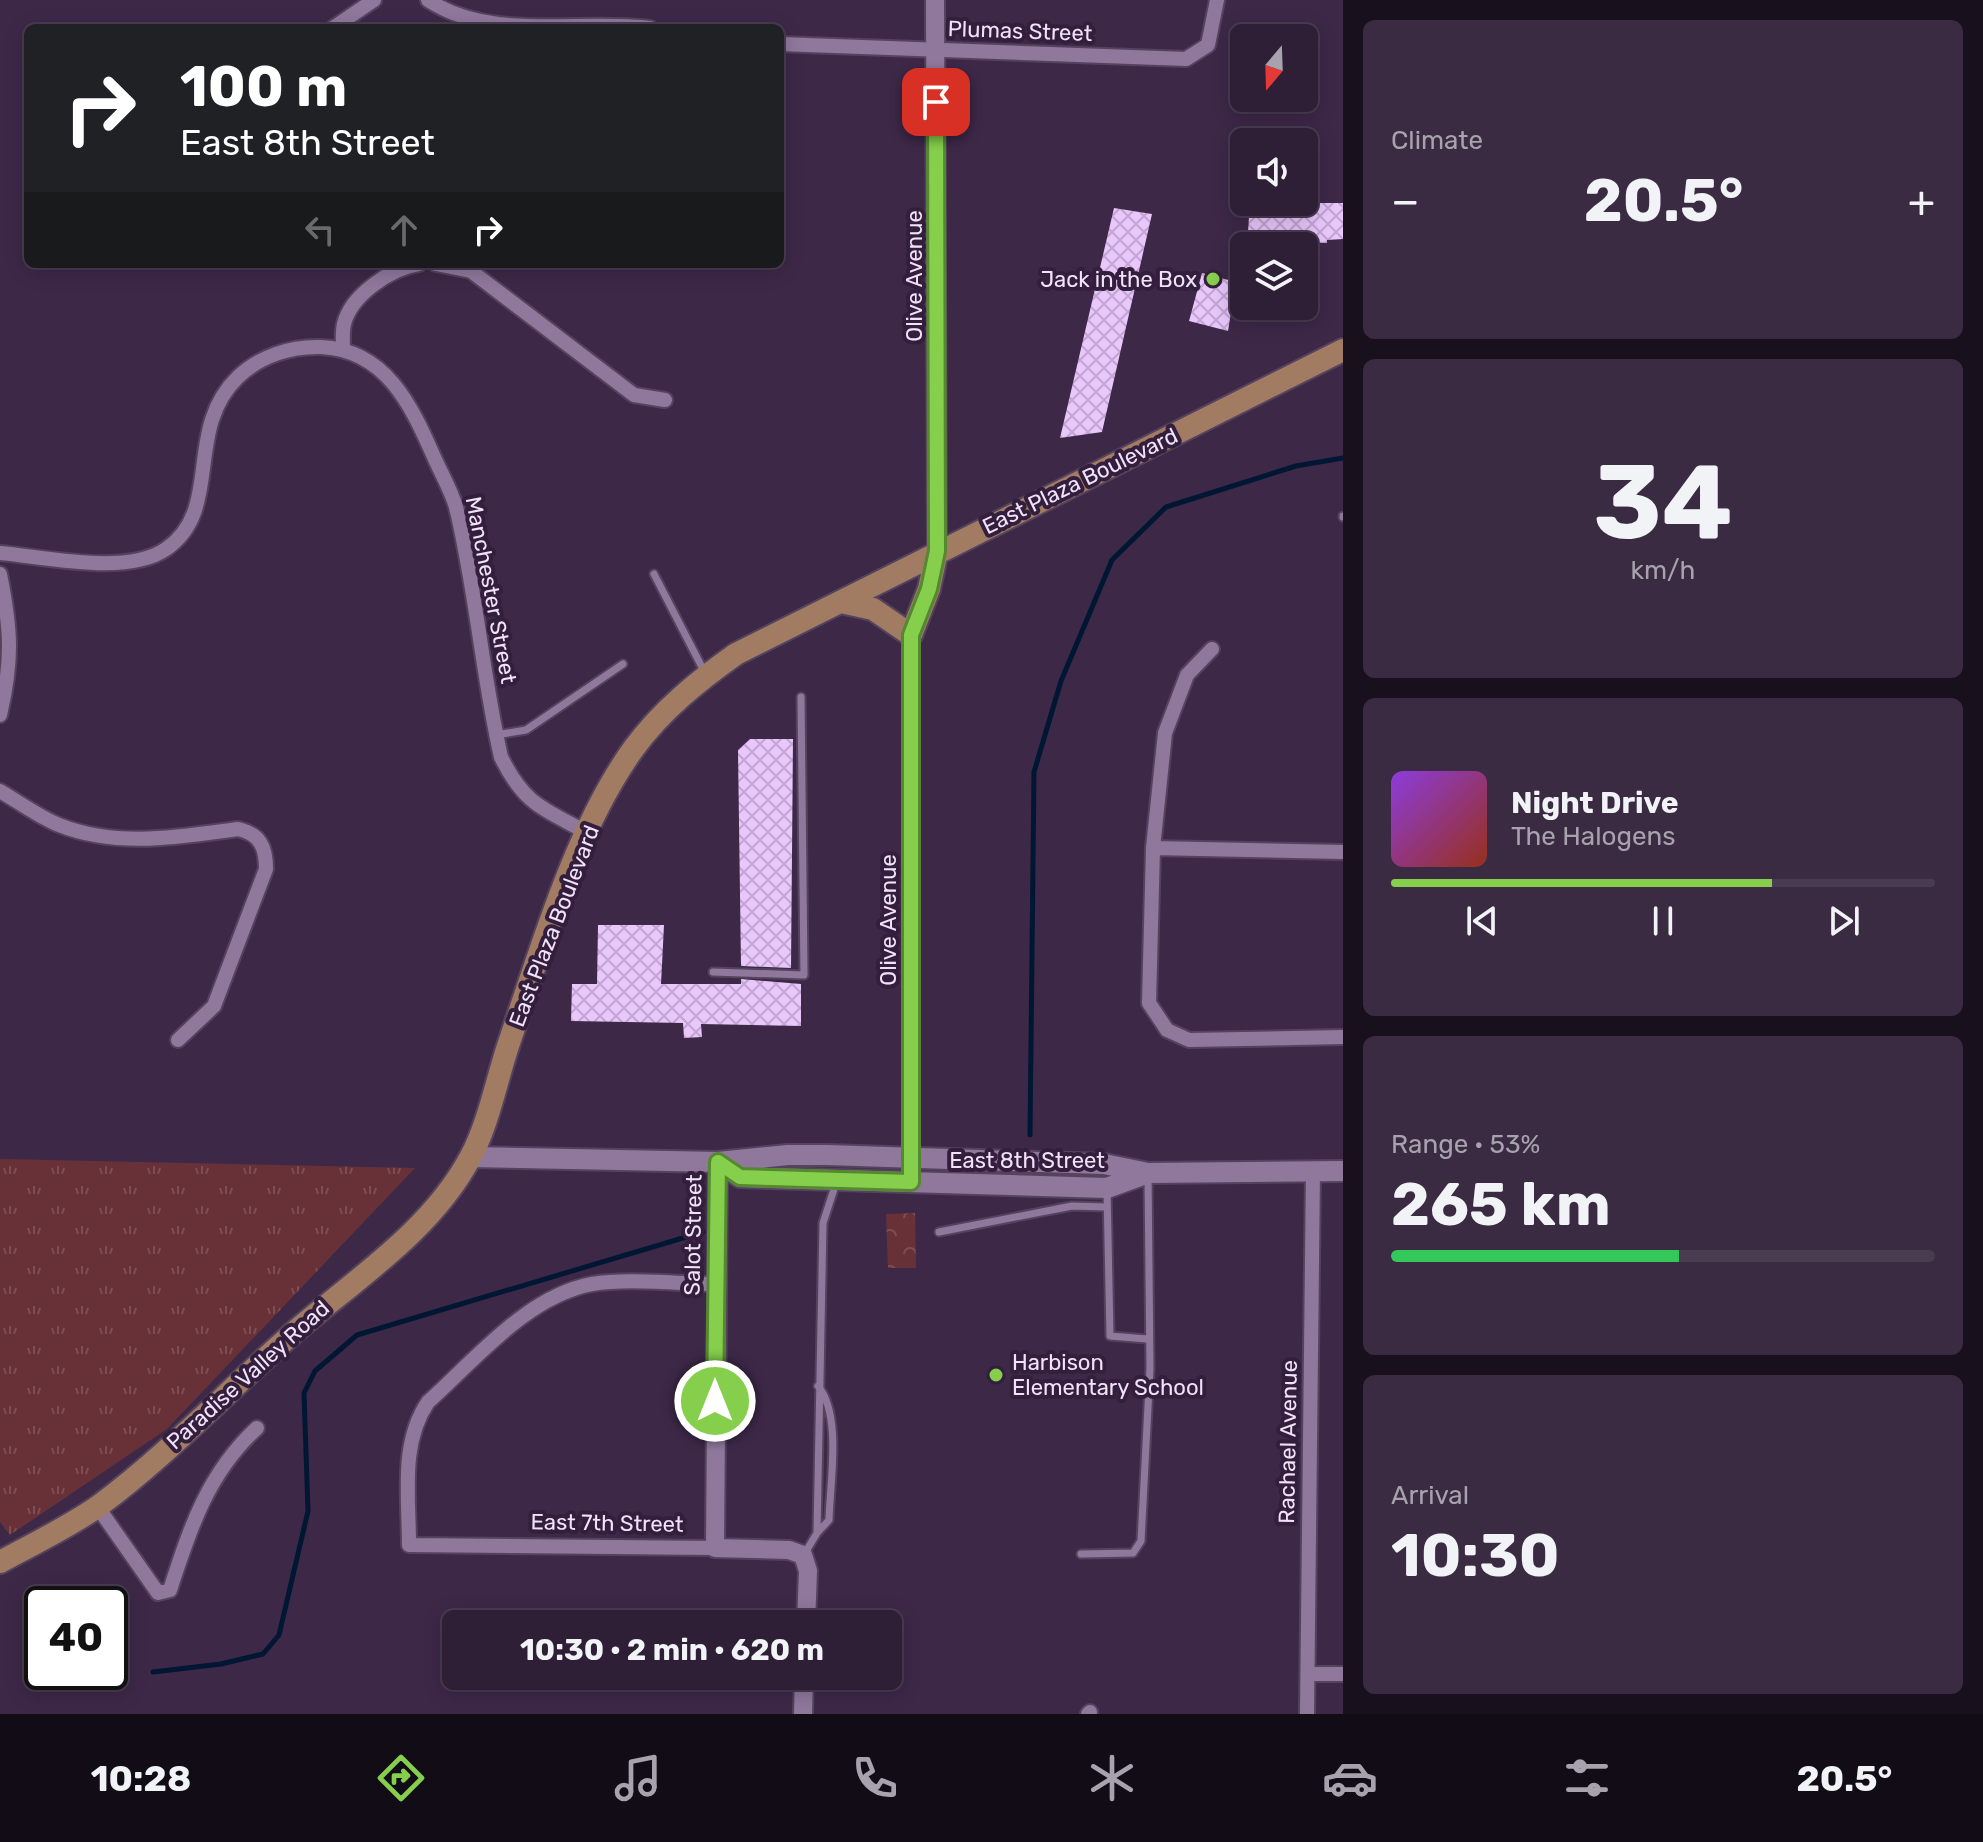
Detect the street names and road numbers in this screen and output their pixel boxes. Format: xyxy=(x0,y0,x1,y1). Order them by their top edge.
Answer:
street label: Plumas Street xyxy=(947,15,1093,47)
street label: Olive Avenue xyxy=(901,210,928,342)
street label: East Plaza Boulevard xyxy=(978,422,1182,540)
street label: Manchester Street xyxy=(460,494,522,686)
street label: East Plaza Boulevard xyxy=(503,821,605,1031)
street label: Olive Avenue xyxy=(875,854,902,986)
street label: East 8th Street xyxy=(949,1147,1105,1174)
street label: Salot Street xyxy=(678,1174,708,1296)
street label: Paradise Valley Road xyxy=(161,1295,335,1455)
street label: Rachael Avenue xyxy=(1273,1360,1303,1524)
street label: East 7th Street xyxy=(530,1508,684,1538)

